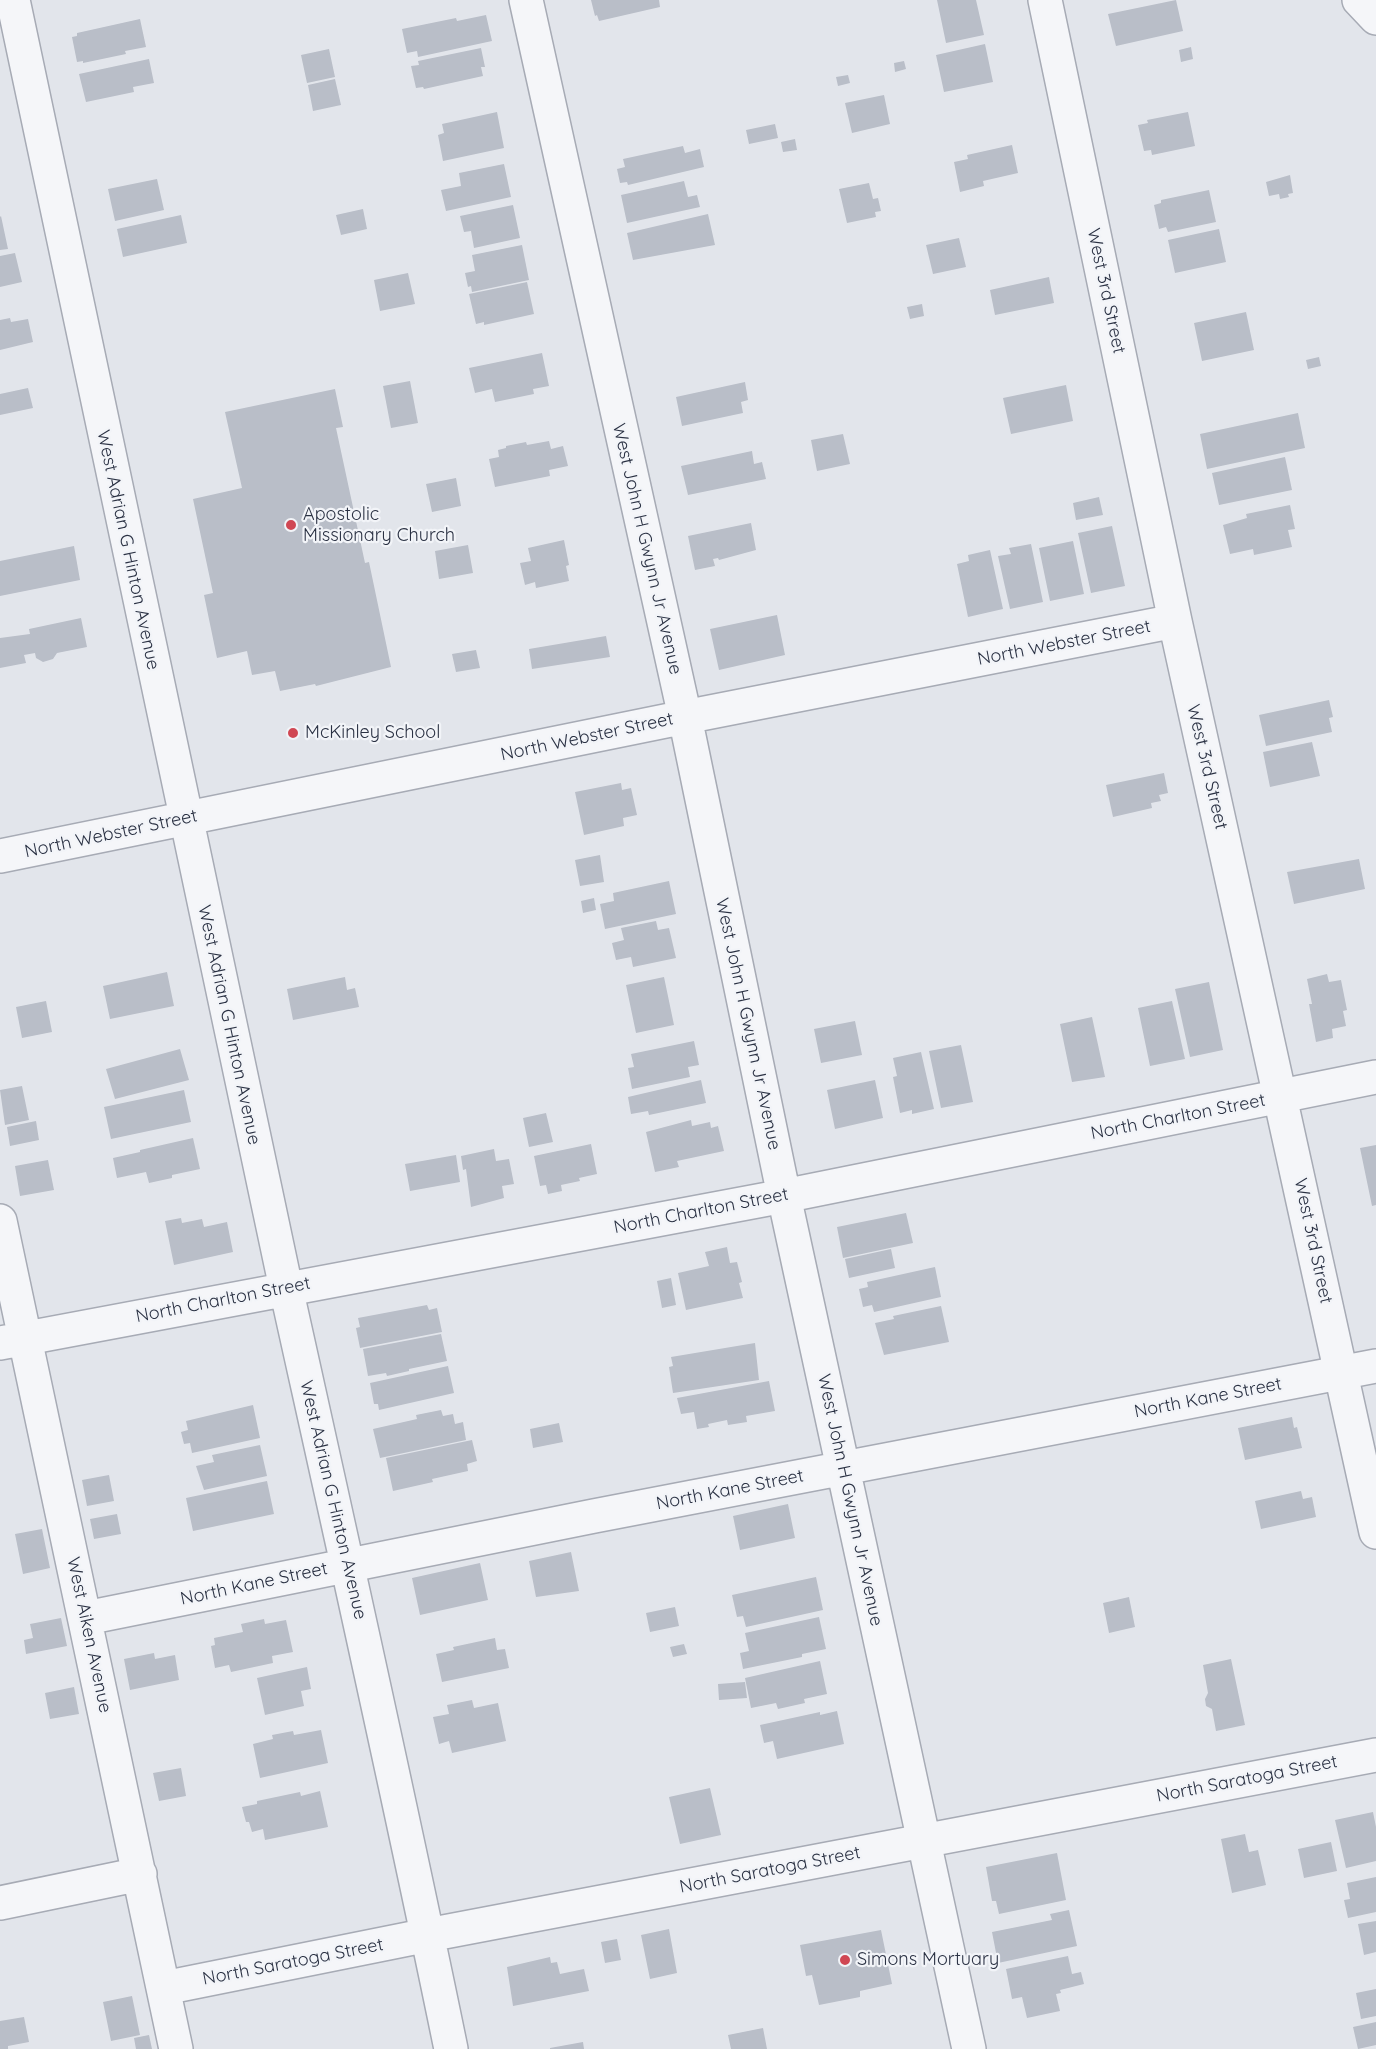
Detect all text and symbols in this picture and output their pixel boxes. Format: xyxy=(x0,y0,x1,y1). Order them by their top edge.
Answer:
street label: West 3rd Street xyxy=(1082,226,1130,356)
street label: West John H Gwynn Jr Avenue xyxy=(608,421,686,677)
street label: West Adrian G Hinton Avenue xyxy=(92,428,164,672)
place label: Apostolic Missionary Church xyxy=(303,504,455,546)
marker: Apostolic Missionary Church xyxy=(284,518,298,532)
street label: North Webster Street xyxy=(976,616,1152,670)
street label: West 3rd Street xyxy=(1182,702,1232,832)
street label: North Webster Street xyxy=(499,708,675,766)
place label: McKinley School xyxy=(305,722,440,744)
marker: McKinley School xyxy=(286,726,300,740)
street label: North Webster Street xyxy=(23,805,199,863)
street label: West John H Gwynn Jr Avenue xyxy=(711,896,785,1152)
street label: West Adrian G Hinton Avenue xyxy=(193,903,265,1147)
street label: North Charlton Street xyxy=(1089,1089,1267,1145)
street label: West 3rd Street xyxy=(1289,1176,1337,1306)
street label: North Charlton Street xyxy=(612,1183,790,1239)
street label: North Charlton Street xyxy=(134,1272,312,1328)
street label: West John H Gwynn Jr Avenue xyxy=(813,1372,887,1628)
street label: North Kane Street xyxy=(1132,1373,1284,1423)
street label: West Adrian G Hinton Avenue xyxy=(295,1378,371,1622)
street label: North Kane Street xyxy=(654,1465,806,1515)
street label: West Aiken Avenue xyxy=(62,1555,116,1715)
street label: North Kane Street xyxy=(178,1558,330,1610)
street label: North Saratoga Street xyxy=(1155,1751,1339,1807)
street label: North Saratoga Street xyxy=(678,1842,862,1898)
street label: North Saratoga Street xyxy=(201,1934,385,1990)
place label: Simons Mortuary xyxy=(857,1949,999,1971)
marker: Simons Mortuary xyxy=(838,1953,852,1967)

